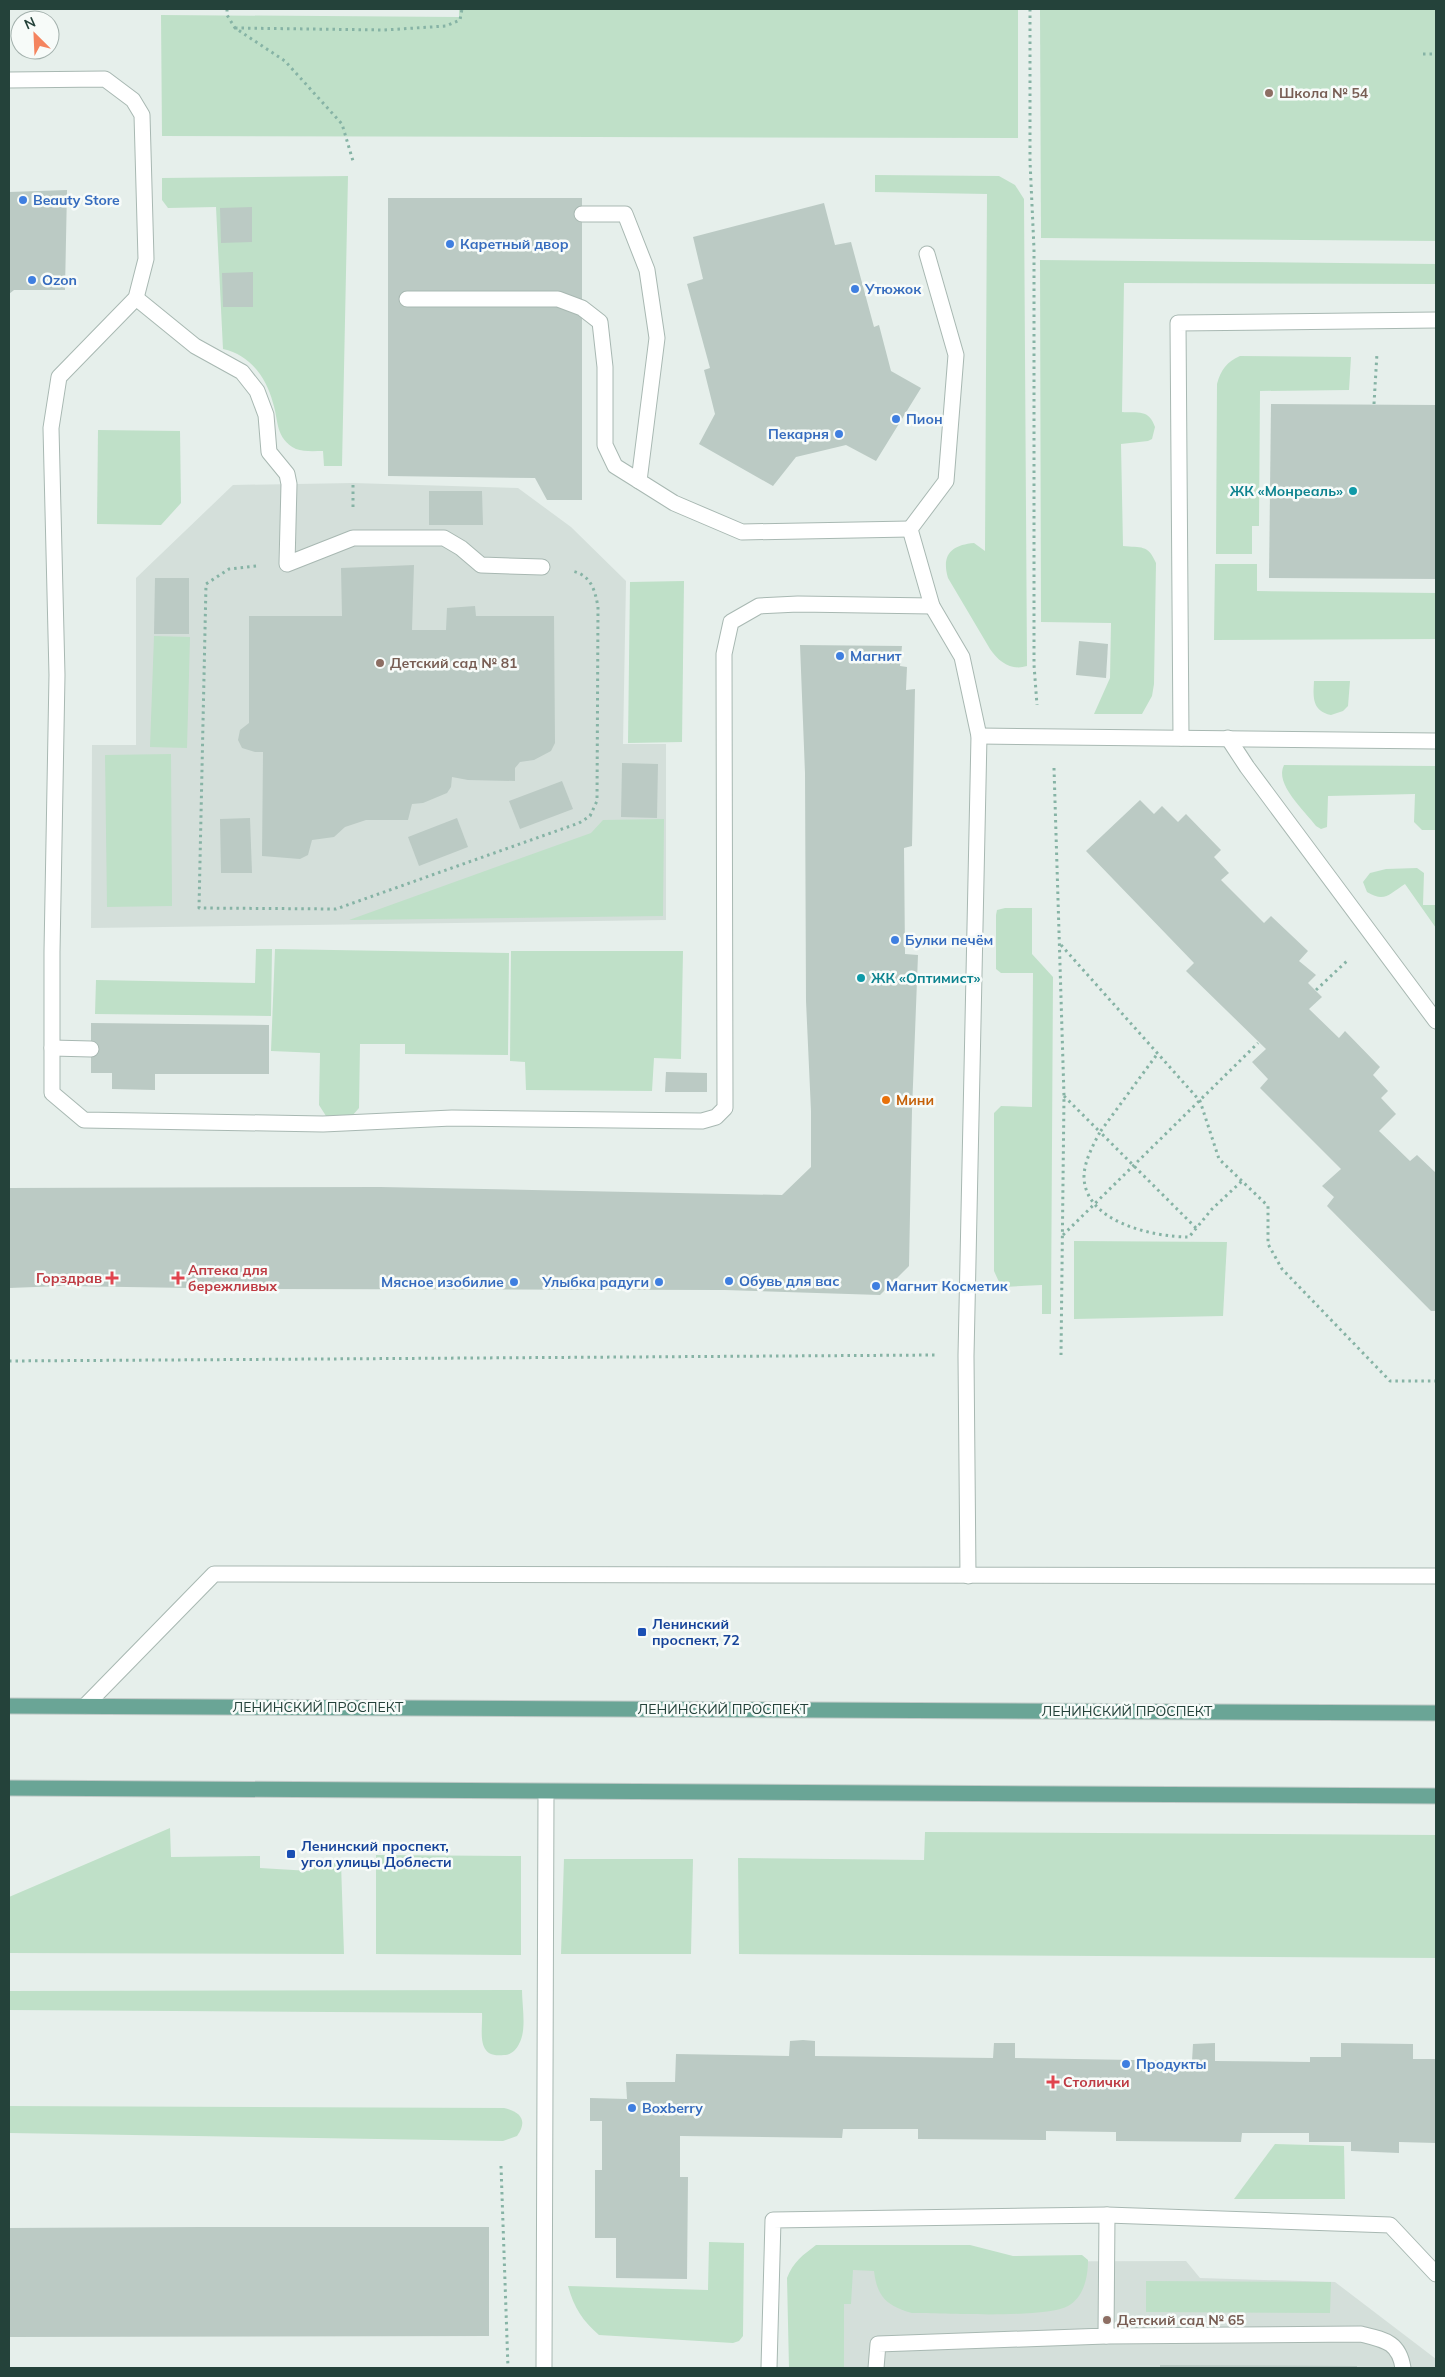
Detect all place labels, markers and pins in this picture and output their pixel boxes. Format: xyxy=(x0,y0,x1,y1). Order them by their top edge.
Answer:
place label: Школа № 54 xyxy=(1279,84,1369,102)
marker: Школа № 54 xyxy=(1263,87,1275,99)
place label: Beauty Store xyxy=(33,191,120,209)
marker: Beauty Store xyxy=(17,194,29,206)
place label: Каретный двор xyxy=(460,235,569,253)
marker: Каретный двор xyxy=(444,238,456,250)
place label: Ozon xyxy=(42,271,77,289)
marker: Ozon xyxy=(26,274,38,286)
place label: Утюжок xyxy=(864,280,922,298)
marker: Утюжок xyxy=(849,283,861,295)
place label: Пион xyxy=(906,410,943,428)
marker: Пион xyxy=(890,413,902,425)
place label: Пекарня xyxy=(768,425,829,443)
marker: Пекарня xyxy=(833,428,845,440)
place label: ЖК «Монреаль» xyxy=(1230,482,1343,500)
marker: ЖК «Монреаль» xyxy=(1347,485,1359,497)
place label: Магнит xyxy=(850,647,902,665)
marker: Магнит xyxy=(834,650,846,662)
place label: Детский сад № 81 xyxy=(390,654,517,672)
marker: Детский сад № 81 xyxy=(374,657,386,669)
place label: Булки печём xyxy=(905,931,993,949)
marker: Булки печём xyxy=(889,934,901,946)
place label: ЖК «Оптимист» xyxy=(871,969,980,987)
marker: ЖК «Оптимист» xyxy=(855,972,867,984)
place label: Мини xyxy=(896,1091,934,1109)
marker: Мини xyxy=(880,1094,892,1106)
place label: Аптека для бережливых xyxy=(188,1261,277,1295)
place label: Горздрав xyxy=(36,1269,102,1287)
marker: Горздрав xyxy=(106,1272,118,1284)
marker: Аптека для бережливых xyxy=(172,1272,184,1284)
place label: Обувь для вас xyxy=(739,1272,839,1290)
place label: Мясное изобилие xyxy=(381,1273,504,1291)
place label: Улыбка радуги xyxy=(541,1273,649,1291)
marker: Обувь для вас xyxy=(723,1275,735,1287)
marker: Мясное изобилие xyxy=(508,1276,520,1288)
marker: Улыбка радуги xyxy=(653,1276,665,1288)
place label: Магнит Косметик xyxy=(886,1277,1009,1295)
marker: Магнит Косметик xyxy=(870,1280,882,1292)
place label: Ленинский проспект, 72 xyxy=(652,1615,740,1649)
marker: Ленинский проспект, 72 xyxy=(636,1626,648,1638)
place label: Ленинский проспект, угол улицы Доблести xyxy=(301,1837,452,1871)
marker: Ленинский проспект, угол улицы Доблести xyxy=(285,1848,297,1860)
place label: Продукты xyxy=(1136,2055,1207,2073)
marker: Продукты xyxy=(1120,2058,1132,2070)
place label: Столички xyxy=(1063,2073,1130,2091)
marker: Столички xyxy=(1047,2076,1059,2088)
place label: Boxberry xyxy=(642,2099,703,2117)
marker: Boxberry xyxy=(626,2102,638,2114)
place label: Детский сад № 65 xyxy=(1117,2311,1244,2329)
marker: Детский сад № 65 xyxy=(1101,2314,1113,2326)

